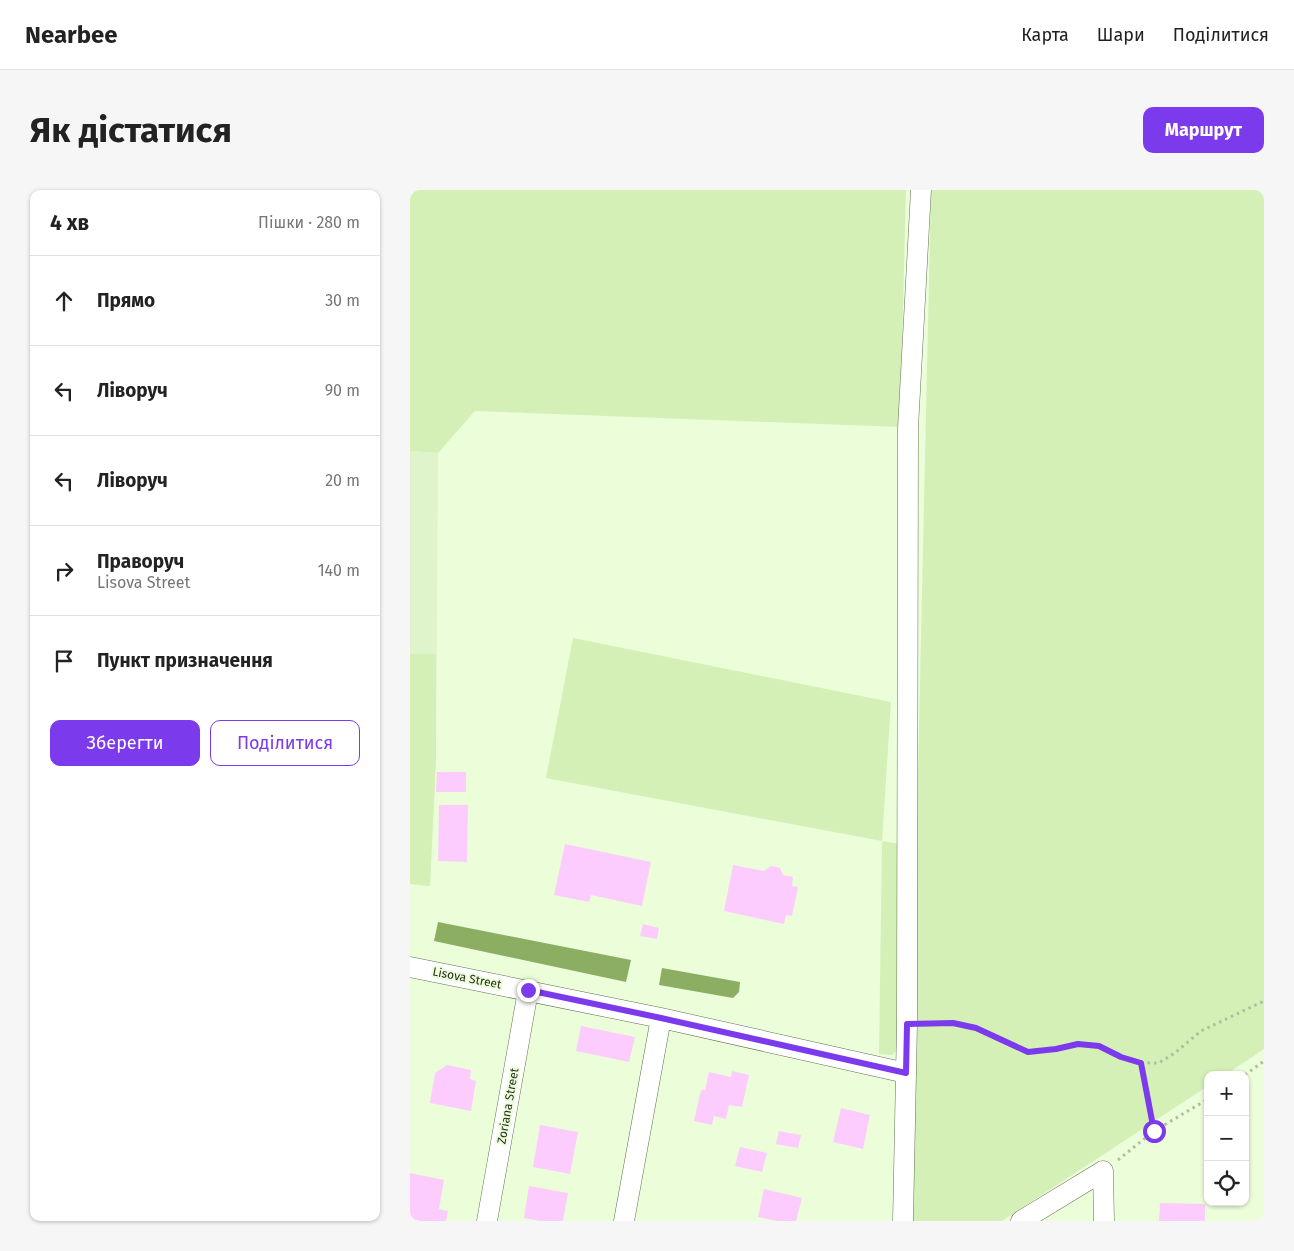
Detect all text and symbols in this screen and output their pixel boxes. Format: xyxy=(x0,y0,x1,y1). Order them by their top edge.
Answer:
text: Nearbee xyxy=(25,21,118,49)
text: Карта xyxy=(1021,24,1069,46)
text: Шари xyxy=(1097,24,1145,46)
text: Поділитися xyxy=(1173,24,1269,46)
button: Маршрут xyxy=(1143,107,1264,153)
text: Як дістатися xyxy=(30,109,232,151)
text: 4 хв xyxy=(50,210,89,236)
text: Пішки · 280 m xyxy=(258,213,360,232)
icon: ahead xyxy=(50,287,78,315)
text: Прямо xyxy=(97,289,155,312)
text: 30 m xyxy=(325,291,360,310)
icon: left xyxy=(50,377,78,405)
text: Ліворуч xyxy=(97,379,168,402)
text: 90 m xyxy=(325,381,360,400)
icon: left xyxy=(50,467,78,495)
text: Ліворуч xyxy=(97,469,168,492)
text: 20 m xyxy=(325,471,360,490)
text: Праворуч xyxy=(97,550,184,573)
icon: right xyxy=(50,557,78,585)
text: 140 m xyxy=(318,561,360,580)
text: Lisova Street xyxy=(97,573,190,592)
icon: arrive xyxy=(50,647,78,675)
text: Пункт призначення xyxy=(97,649,273,672)
button: Зберегти xyxy=(50,720,200,766)
button: Поділитися xyxy=(210,720,360,766)
street label: Lisova Street xyxy=(431,964,503,992)
route end xyxy=(517,979,540,1002)
street label: Zoriana Street xyxy=(494,1066,522,1145)
map controls xyxy=(1204,1071,1249,1206)
button: + xyxy=(1204,1071,1249,1116)
button: − xyxy=(1204,1116,1249,1161)
route start xyxy=(1143,1120,1166,1143)
button: locate xyxy=(1204,1161,1249,1206)

